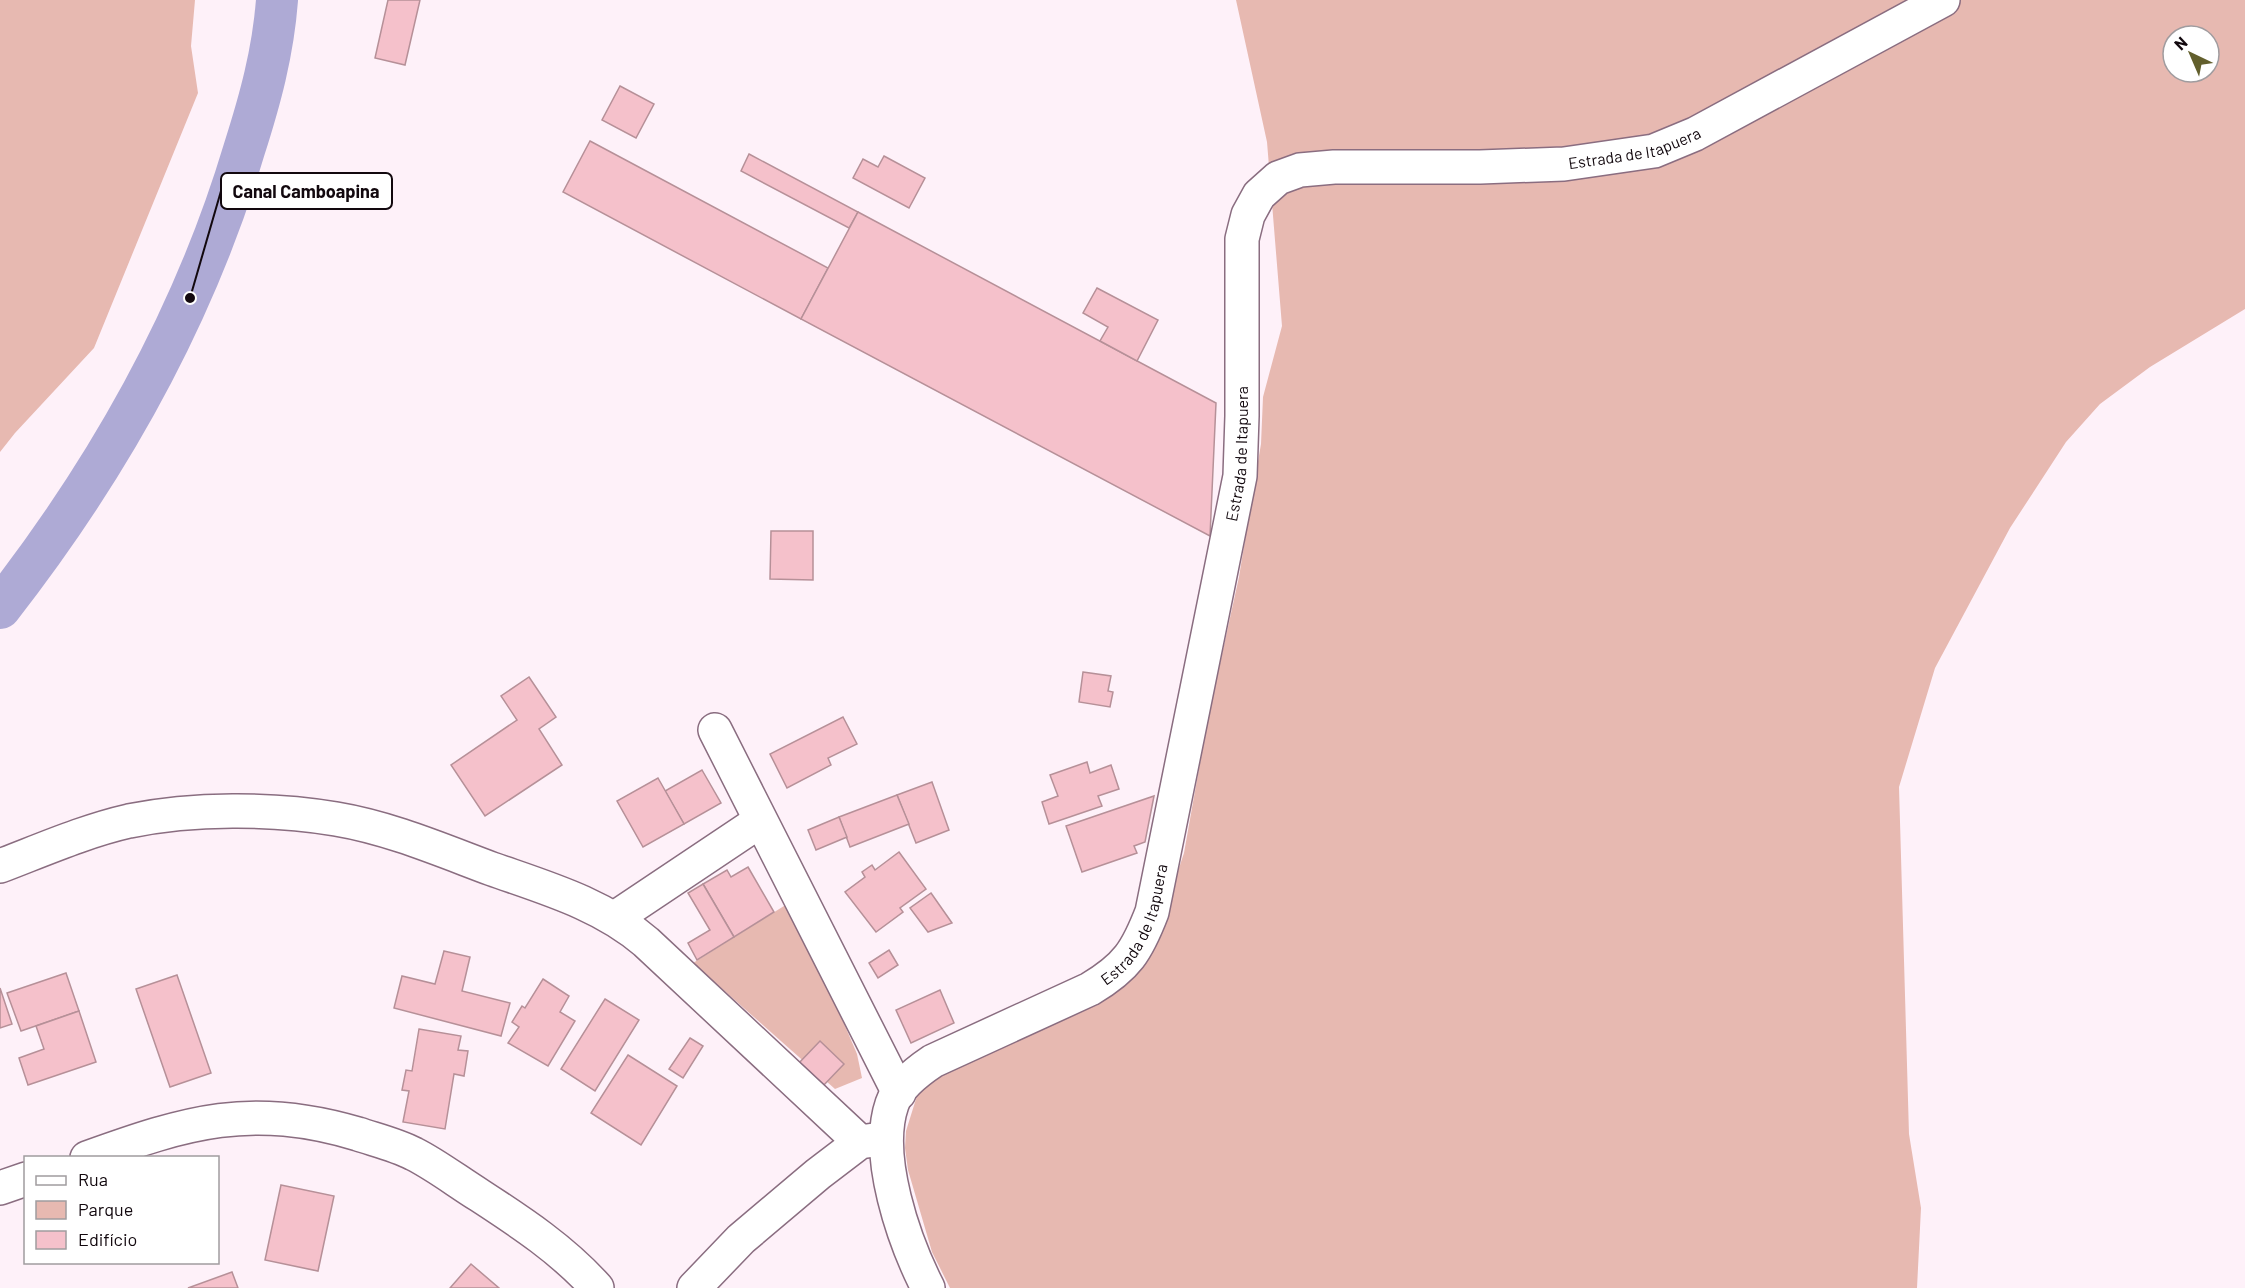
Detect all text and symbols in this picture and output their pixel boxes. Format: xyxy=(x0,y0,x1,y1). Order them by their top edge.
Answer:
north arrow xyxy=(2161,24,2221,84)
text: N xyxy=(2170,32,2191,53)
street label: Estrada de Itapuera xyxy=(1567,123,1704,172)
callout: Canal Camboapina xyxy=(221,173,392,209)
text: Canal Camboapina xyxy=(233,180,379,202)
street label: Estrada de Itapuera xyxy=(1221,386,1251,523)
street label: Estrada de Itapuera xyxy=(1097,862,1170,989)
legend xyxy=(24,1156,219,1264)
text: Rua xyxy=(78,1168,108,1190)
text: Parque xyxy=(78,1198,133,1220)
text: Edifício xyxy=(78,1228,137,1250)

